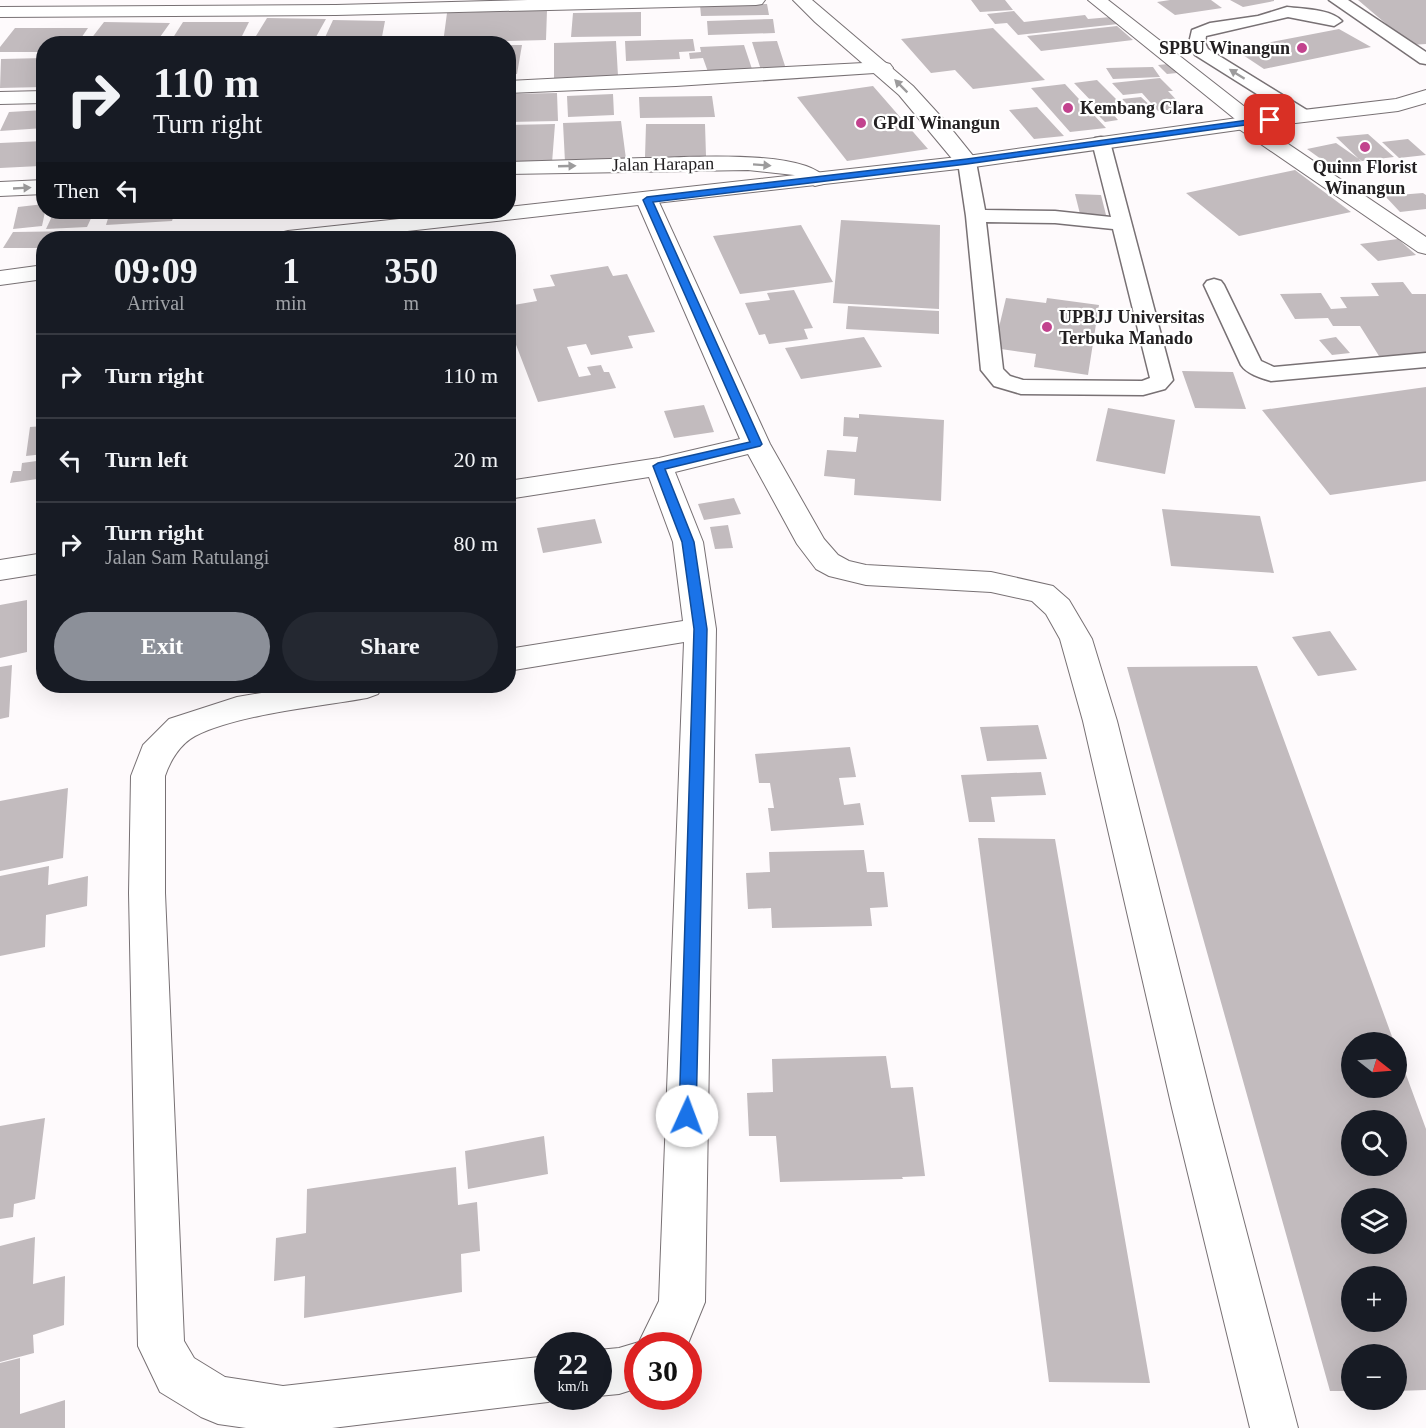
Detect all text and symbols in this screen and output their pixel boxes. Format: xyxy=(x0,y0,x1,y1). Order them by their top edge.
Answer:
place label: SPBU Winangun xyxy=(1159,38,1290,58)
marker: SPBU Winangun xyxy=(1295,41,1309,55)
icon: right xyxy=(54,60,132,138)
text: 110 m xyxy=(153,60,259,106)
one-way arrow xyxy=(1229,68,1245,79)
one-way arrow xyxy=(894,79,908,94)
pin xyxy=(1244,94,1295,145)
place label: Kembang Clara xyxy=(1080,98,1204,118)
marker: Kembang Clara xyxy=(1061,101,1075,115)
icon: arrive xyxy=(1253,103,1286,136)
text: Turn right xyxy=(153,109,262,139)
place label: GPdI Winangun xyxy=(873,113,1000,133)
marker: GPdI Winangun xyxy=(854,116,868,130)
marker: Quinn Florist Winangun xyxy=(1358,140,1372,154)
street label: Jalan Harapan xyxy=(612,153,714,175)
place label: Quinn Florist Winangun xyxy=(1313,157,1417,198)
one-way arrow xyxy=(752,160,771,169)
one-way arrow xyxy=(557,162,576,171)
icon: left xyxy=(111,174,144,207)
text: Then xyxy=(54,178,99,203)
one-way arrow xyxy=(12,183,31,192)
text: 09:09 xyxy=(114,251,198,291)
text: 1 xyxy=(282,251,300,291)
text: 350 xyxy=(384,251,438,291)
text: Arrival xyxy=(127,292,185,314)
text: min xyxy=(275,292,307,314)
text: m xyxy=(404,292,419,314)
place label: UPBJJ Universitas Terbuka Manado xyxy=(1059,307,1205,348)
marker: UPBJJ Universitas Terbuka Manado xyxy=(1040,320,1054,334)
icon: right xyxy=(54,360,87,393)
text: Turn right xyxy=(105,363,204,388)
text: 110 m xyxy=(443,363,498,388)
icon: left xyxy=(54,444,87,477)
text: Turn left xyxy=(105,447,188,472)
text: 20 m xyxy=(453,447,498,472)
text: Turn right xyxy=(105,520,204,545)
icon: right xyxy=(54,528,87,561)
text: 80 m xyxy=(453,531,498,556)
text: Jalan Sam Ratulangi xyxy=(105,546,269,568)
button: Exit xyxy=(54,612,270,681)
button: Share xyxy=(282,612,498,681)
north arrow xyxy=(1341,1032,1407,1098)
map controls xyxy=(1341,1032,1407,1410)
position arrow xyxy=(655,1084,719,1148)
button: search xyxy=(1341,1110,1407,1176)
button: layers xyxy=(1341,1188,1407,1254)
button: + xyxy=(1341,1266,1407,1332)
speed limit sign: 30 xyxy=(624,1332,702,1410)
button: − xyxy=(1341,1344,1407,1410)
text: 22 xyxy=(558,1347,588,1380)
text: km/h xyxy=(558,1378,588,1394)

